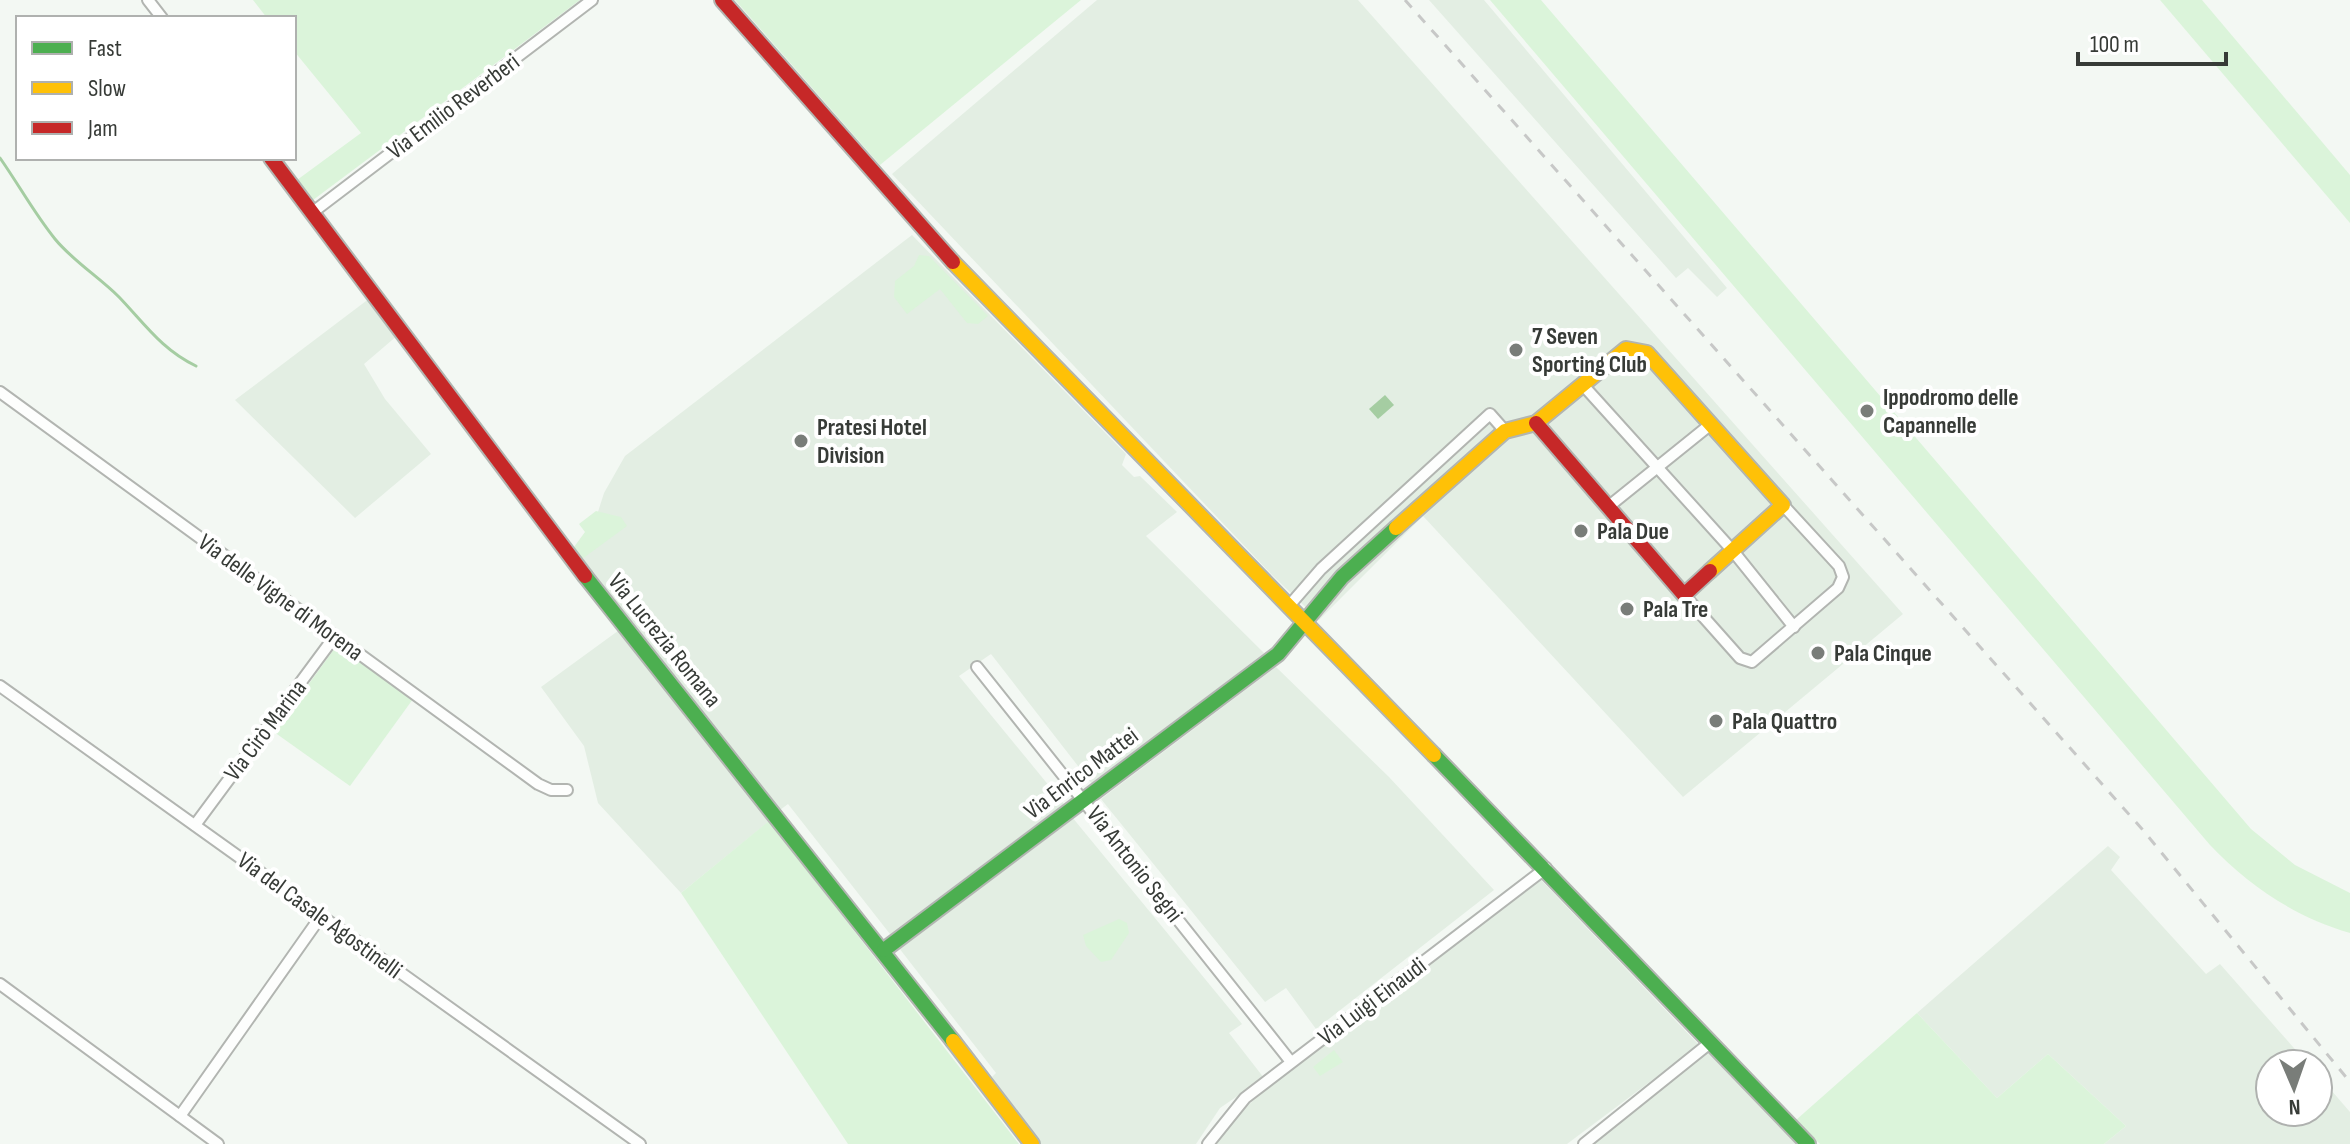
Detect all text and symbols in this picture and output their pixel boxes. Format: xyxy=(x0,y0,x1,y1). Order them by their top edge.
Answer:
legend xyxy=(16,16,296,160)
scale bar xyxy=(2078,16,2226,66)
text: 100 m xyxy=(2090,30,2139,59)
text: Fast xyxy=(88,34,122,63)
street label: Via Emilio Reverberi xyxy=(381,47,525,166)
text: Slow xyxy=(88,74,126,103)
text: Jam xyxy=(87,114,118,143)
place label: 7 Seven Sporting Club xyxy=(1532,322,1647,379)
marker: 7 Seven Sporting Club xyxy=(1507,341,1525,359)
place label: Ippodromo delle Capannelle xyxy=(1883,383,2018,440)
marker: Ippodromo delle Capannelle xyxy=(1858,402,1876,420)
place label: Pratesi Hotel Division xyxy=(817,413,927,470)
marker: Pratesi Hotel Division xyxy=(792,432,810,450)
place label: Pala Due xyxy=(1597,517,1669,546)
marker: Pala Due xyxy=(1572,522,1590,540)
street label: Via delle Vigne di Morena xyxy=(192,528,369,667)
street label: Via Lucrezia Romana xyxy=(602,568,727,713)
place label: Pala Tre xyxy=(1643,595,1708,624)
marker: Pala Tre xyxy=(1618,600,1636,618)
place label: Pala Cinque xyxy=(1834,639,1932,668)
marker: Pala Cinque xyxy=(1809,644,1827,662)
street label: Via Cirò Marina xyxy=(218,674,313,787)
place label: Pala Quattro xyxy=(1732,707,1837,736)
marker: Pala Quattro xyxy=(1707,712,1725,730)
street label: Via Enrico Mattei xyxy=(1019,721,1144,826)
street label: Via Antonio Segni xyxy=(1080,800,1189,928)
street label: Via del Casale Agostinelli xyxy=(232,846,408,985)
street label: Via Luigi Einaudi xyxy=(1312,951,1432,1051)
north arrow xyxy=(2254,1048,2334,1128)
text: N xyxy=(2288,1093,2301,1120)

